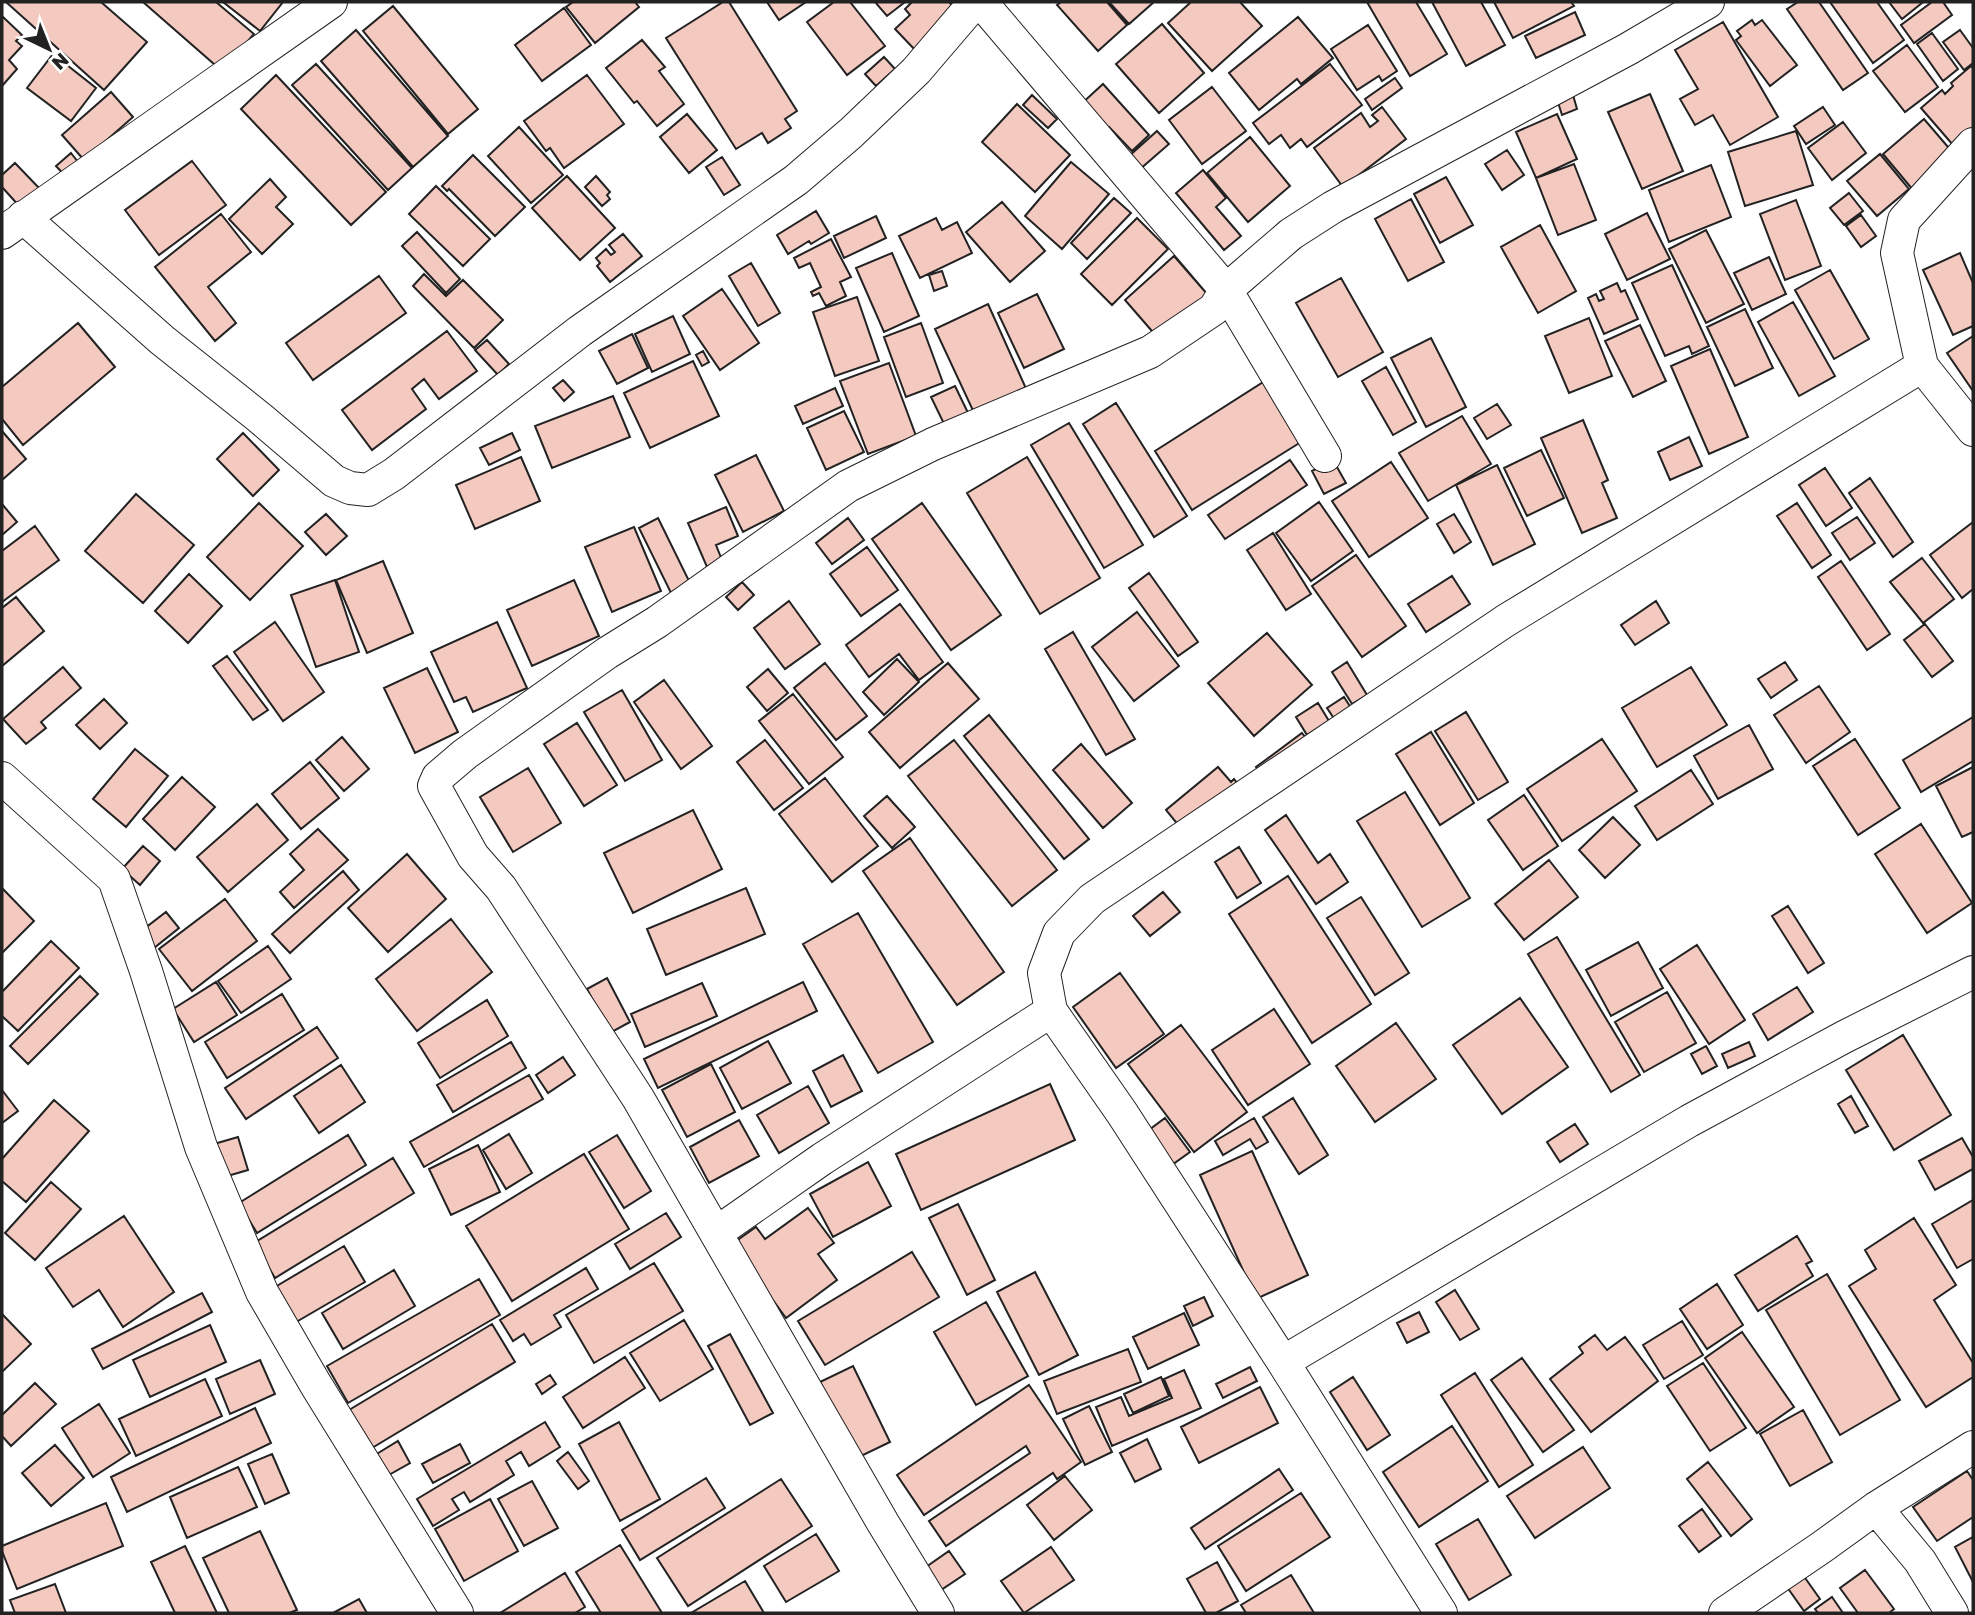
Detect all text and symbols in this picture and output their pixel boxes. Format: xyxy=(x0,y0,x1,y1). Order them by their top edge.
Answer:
north arrow xyxy=(14,14,84,84)
text: N xyxy=(48,48,74,75)

